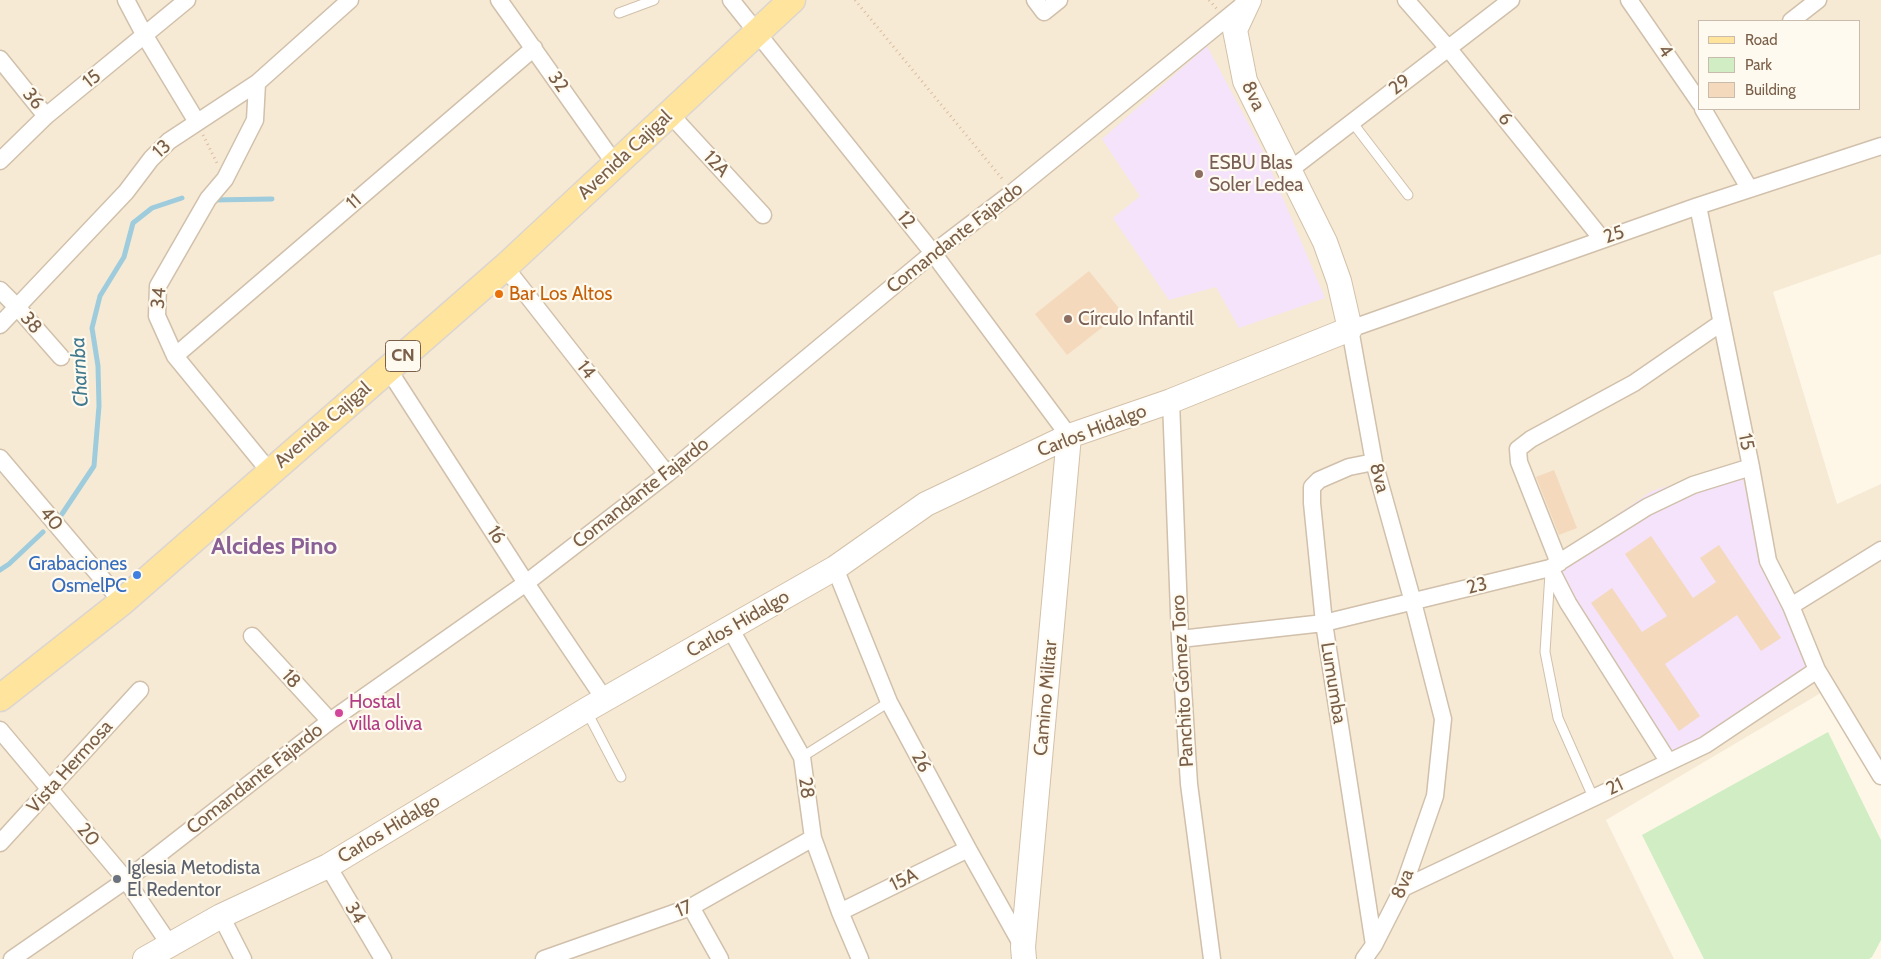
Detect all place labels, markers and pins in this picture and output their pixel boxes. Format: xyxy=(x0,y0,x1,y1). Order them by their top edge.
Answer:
place label: ESBU Blas Soler Ledea xyxy=(1209,152,1303,196)
marker: ESBU Blas Soler Ledea xyxy=(1193,168,1205,180)
place label: Bar Los Altos xyxy=(509,283,612,305)
marker: Bar Los Altos xyxy=(493,288,505,300)
place label: Círculo Infantil xyxy=(1078,308,1194,330)
marker: Círculo Infantil xyxy=(1062,313,1074,325)
place label: Grabaciones OsmelPC xyxy=(28,553,127,597)
marker: Grabaciones OsmelPC xyxy=(131,569,143,581)
place label: Hostal villa oliva xyxy=(349,691,422,735)
marker: Hostal villa oliva xyxy=(333,707,345,719)
place label: Iglesia Metodista El Redentor xyxy=(127,857,260,901)
marker: Iglesia Metodista El Redentor xyxy=(111,873,123,885)

